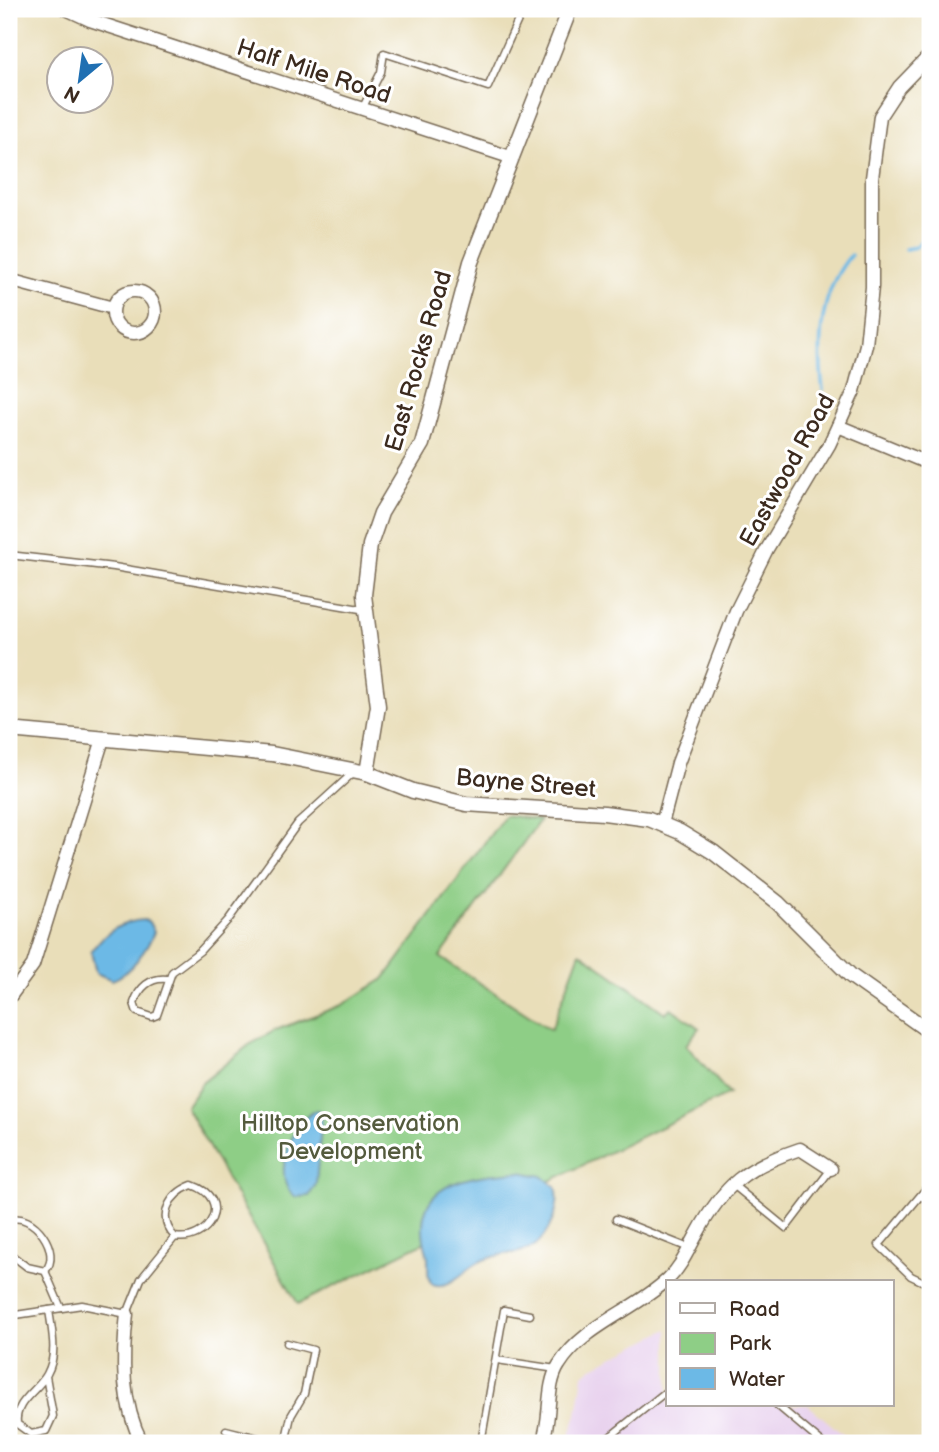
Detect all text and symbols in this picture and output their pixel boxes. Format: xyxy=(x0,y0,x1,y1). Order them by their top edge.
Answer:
street label: Half Mile Road xyxy=(233,33,395,110)
north arrow xyxy=(46,46,116,116)
text: N xyxy=(61,80,84,107)
street label: East Rocks Road xyxy=(379,267,458,455)
street label: Eastwood Road xyxy=(734,389,841,552)
street label: Bayne Street xyxy=(455,763,598,804)
park label: Hilltop Conservation Development xyxy=(241,1109,459,1166)
legend xyxy=(666,1280,894,1406)
text: Road xyxy=(729,1297,780,1322)
text: Park xyxy=(729,1331,772,1356)
text: Water xyxy=(729,1367,785,1392)

